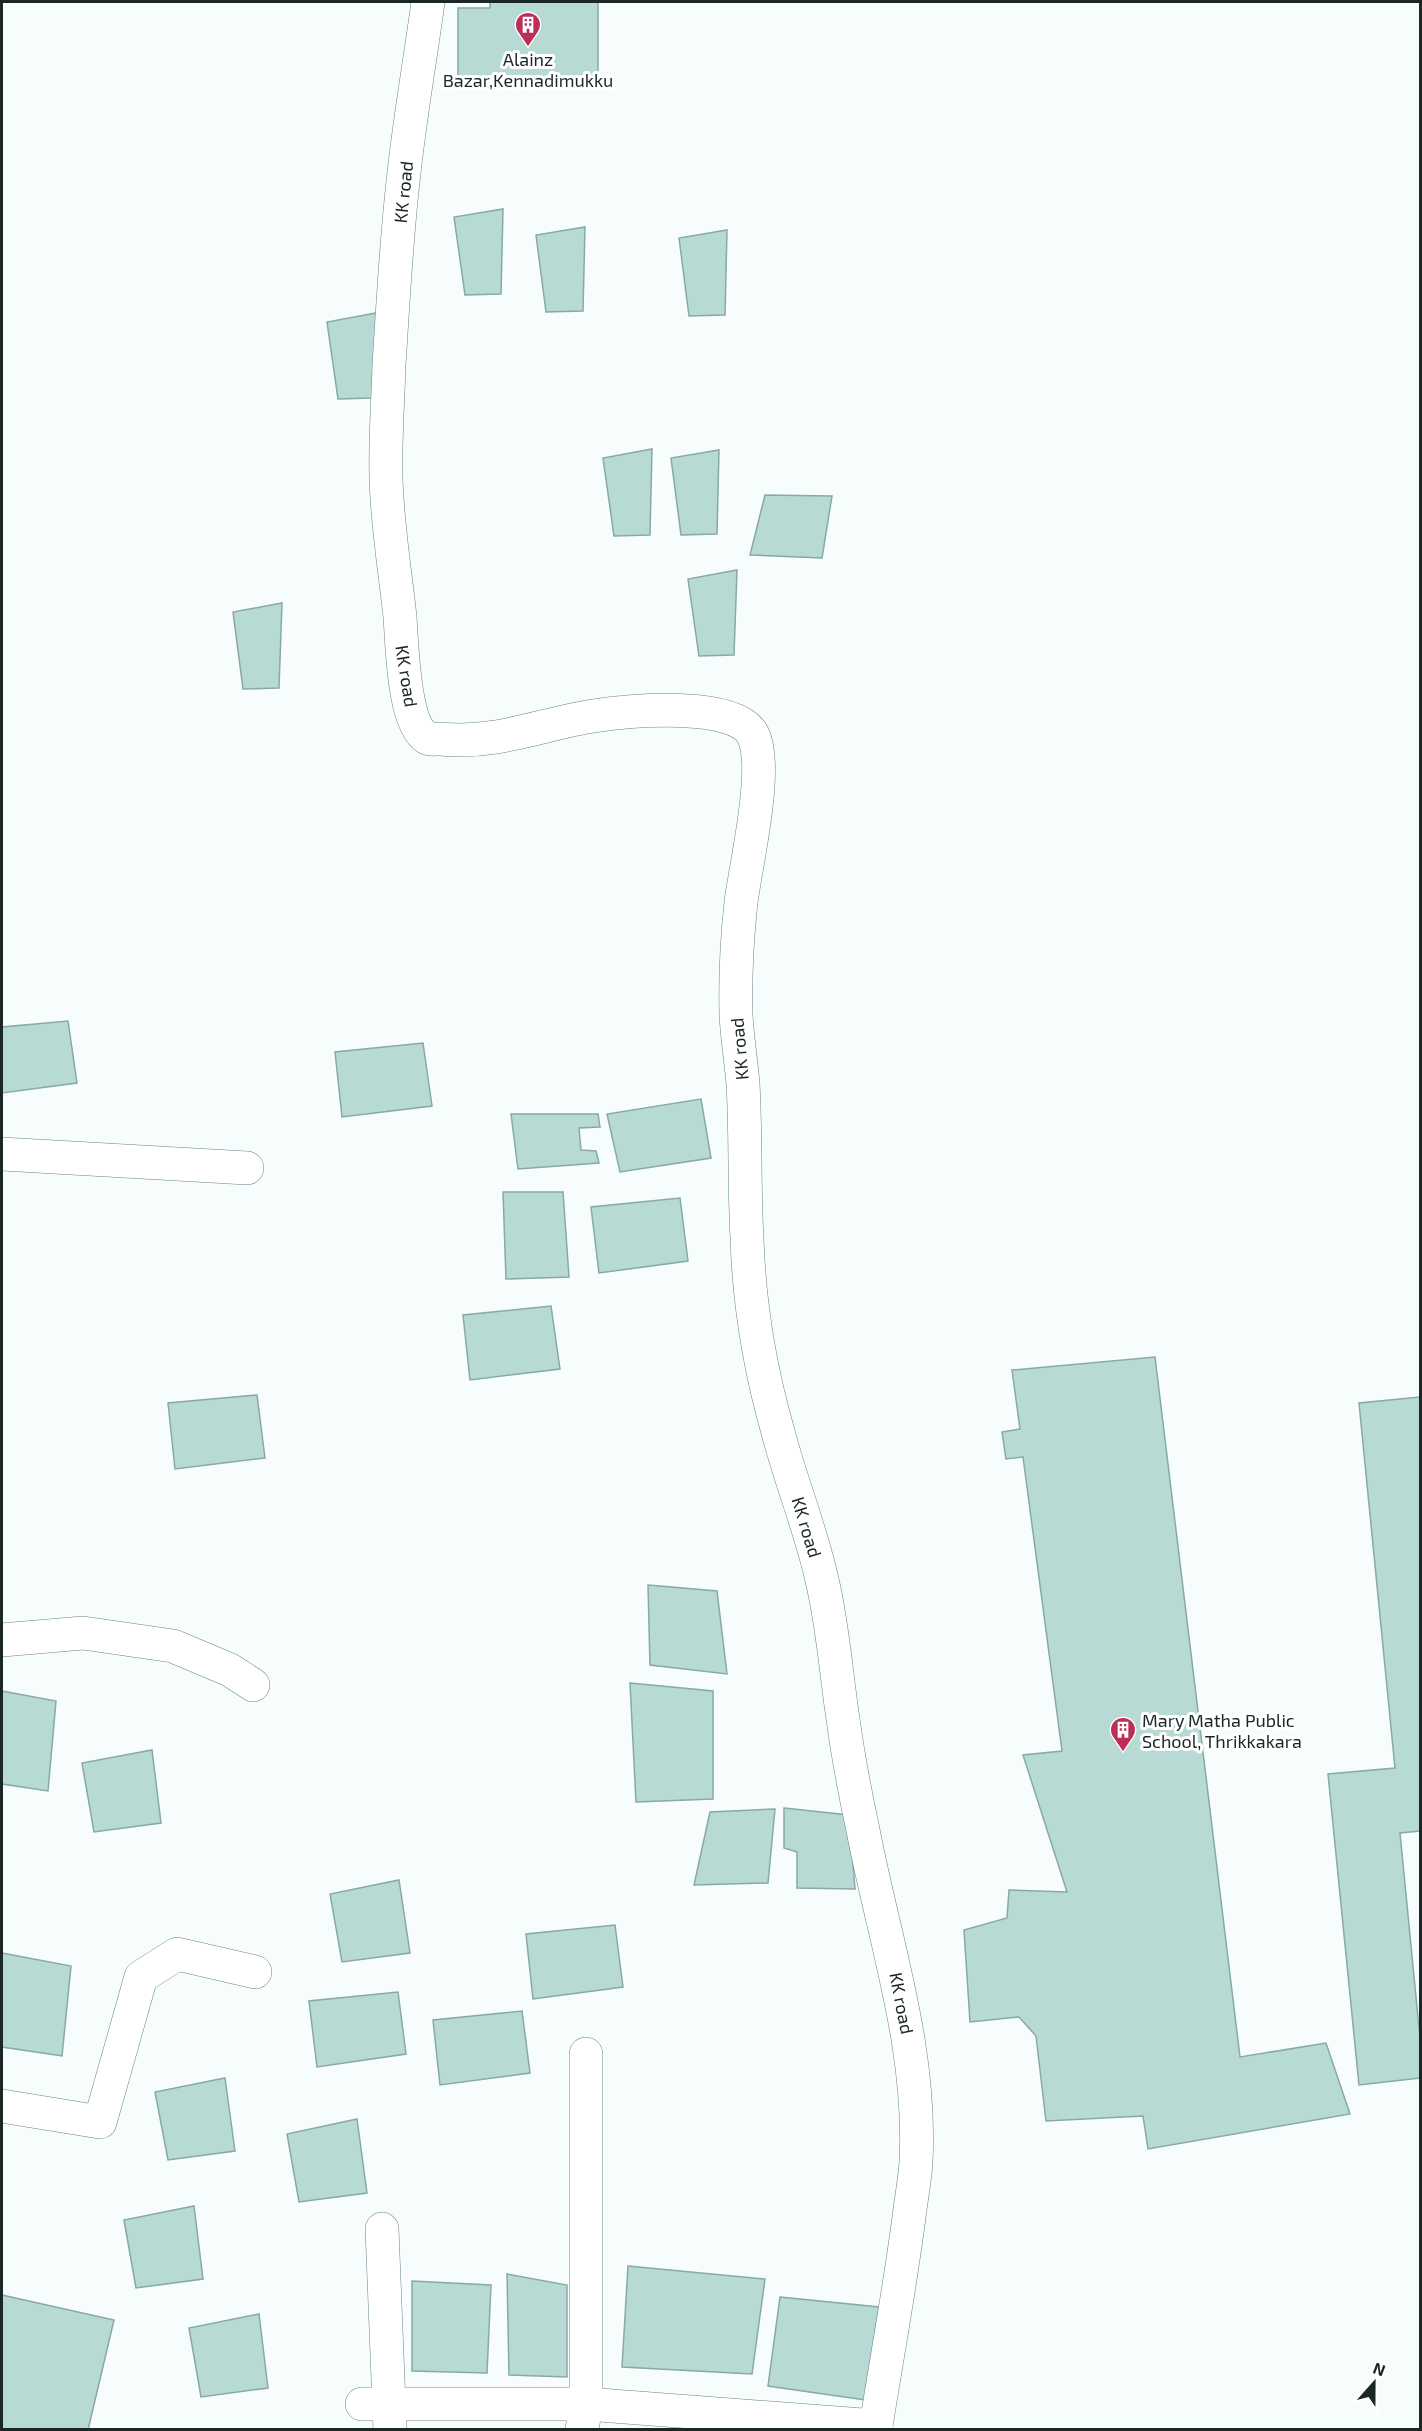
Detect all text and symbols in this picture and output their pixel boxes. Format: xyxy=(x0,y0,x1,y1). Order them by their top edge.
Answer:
building icon: Alainz Bazar,Kennadimukku xyxy=(513,10,543,48)
place label: Alainz Bazar,Kennadimukku xyxy=(443,48,613,91)
street label: KK road xyxy=(389,160,417,224)
street label: KK road xyxy=(391,643,423,709)
street label: KK road xyxy=(725,1017,753,1081)
street label: KK road xyxy=(787,1494,827,1560)
place label: Mary Matha Public School, Thrikkakara xyxy=(1142,1709,1302,1752)
building icon: Mary Matha Public School, Thrikkakara xyxy=(1108,1715,1138,1753)
street label: KK road xyxy=(885,1970,919,2036)
north arrow xyxy=(1344,2353,1404,2413)
text: N xyxy=(1371,2358,1388,2379)

